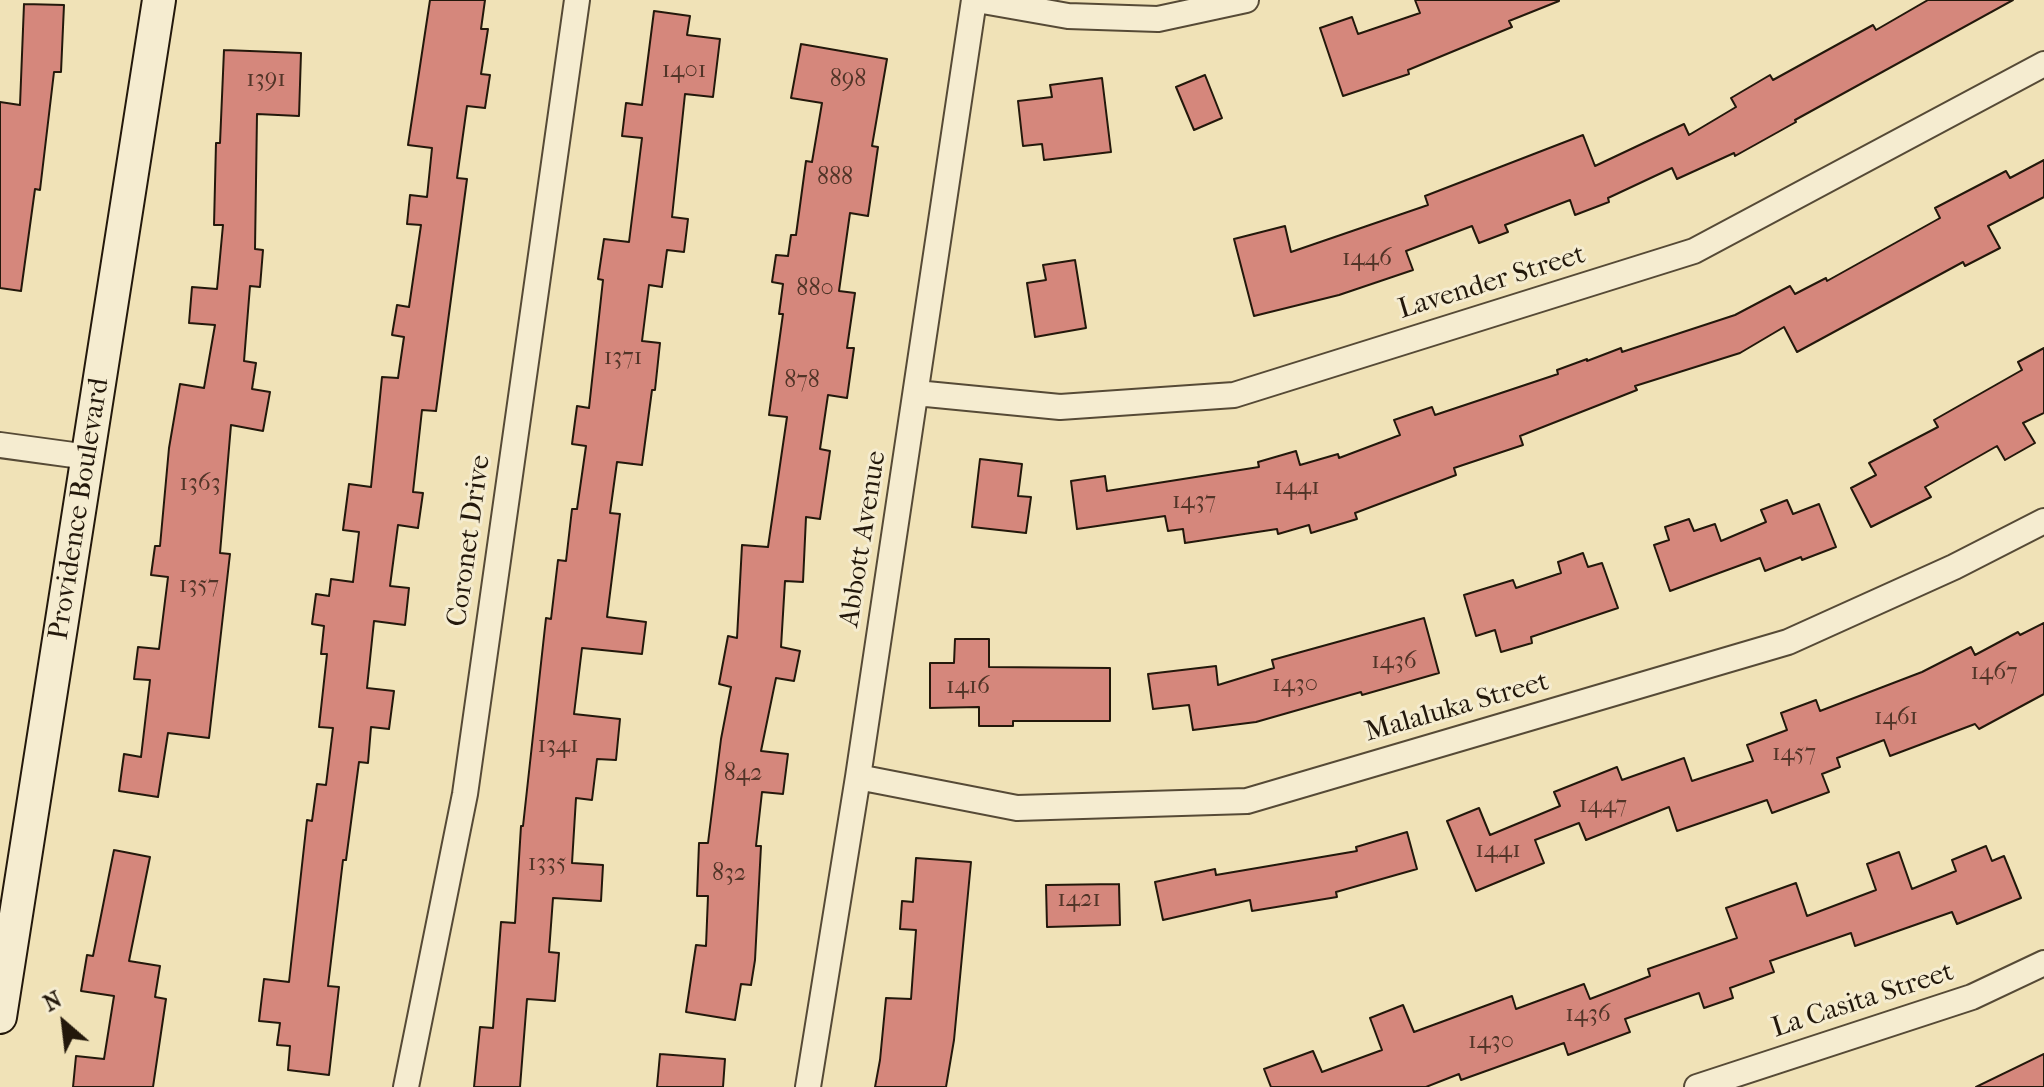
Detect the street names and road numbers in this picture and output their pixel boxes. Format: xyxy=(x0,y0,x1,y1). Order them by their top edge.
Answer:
street label: Lavender Street xyxy=(1394,239,1590,327)
street label: Providence Boulevard xyxy=(43,376,117,642)
street label: Abbott Avenue xyxy=(833,449,895,629)
street label: Coronet Drive xyxy=(441,453,499,629)
street label: Malaluka Street xyxy=(1361,666,1553,750)
street label: La Casita Street xyxy=(1768,956,1958,1046)

